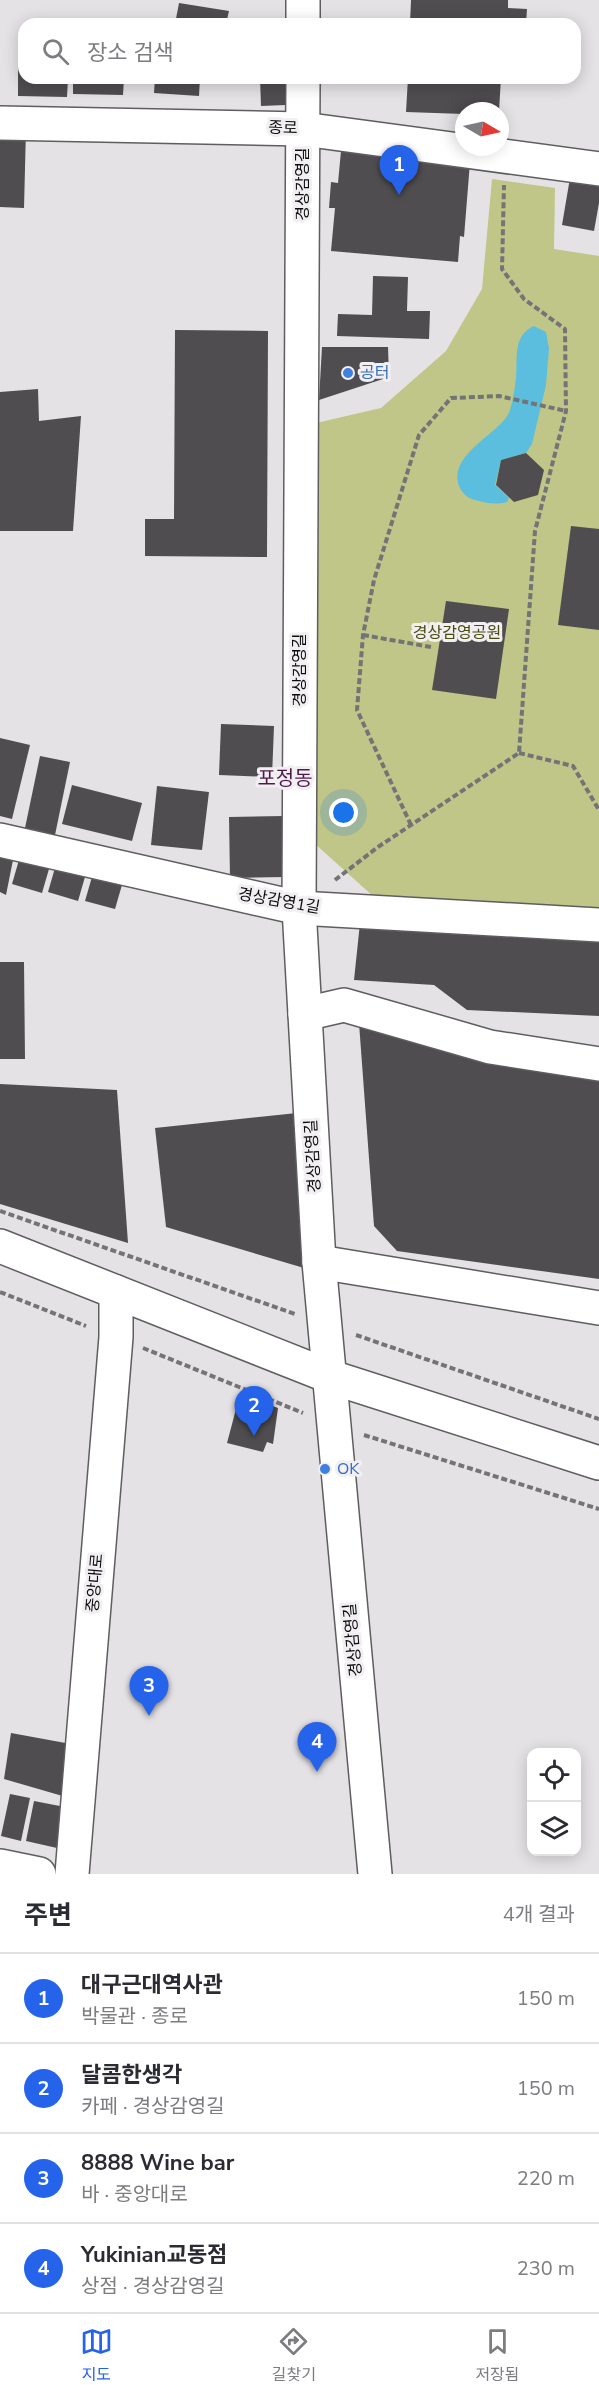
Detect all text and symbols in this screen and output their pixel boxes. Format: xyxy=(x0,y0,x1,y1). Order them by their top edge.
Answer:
search box xyxy=(18,18,581,84)
icon: search xyxy=(39,35,72,68)
text: 장소 검색 xyxy=(87,38,174,68)
north arrow xyxy=(455,102,509,156)
street label: 종로 xyxy=(268,116,298,140)
pin: 1 xyxy=(380,146,418,195)
street label: 경상감영길 xyxy=(292,147,314,221)
place label: 공터 xyxy=(360,362,389,384)
marker: 공터 xyxy=(341,366,355,380)
park label: 경상감영공원 xyxy=(413,622,501,644)
street label: 경상감영길 xyxy=(289,633,311,707)
district label: 포정동 xyxy=(257,765,313,792)
your location xyxy=(329,798,358,827)
street label: 경상감영1길 xyxy=(236,883,322,919)
street label: 경상감영길 xyxy=(300,1119,326,1193)
pin: 2 xyxy=(234,1386,274,1436)
place label: OK xyxy=(337,1458,360,1480)
marker: OK xyxy=(318,1462,332,1476)
street label: 중앙대로 xyxy=(81,1552,109,1613)
street label: 경상감영길 xyxy=(339,1602,367,1678)
pin: 3 xyxy=(130,1666,168,1716)
pin: 4 xyxy=(298,1722,336,1772)
map controls xyxy=(527,1748,581,1856)
button: locate xyxy=(527,1748,581,1802)
button: layers xyxy=(527,1802,581,1856)
text: 주변 xyxy=(24,1898,72,1933)
text: 4개 결과 xyxy=(503,1901,575,1928)
text: 대구근대역사관 xyxy=(81,1970,223,2000)
text: 1 xyxy=(38,1985,50,2012)
text: 150 m xyxy=(517,1985,575,2012)
text: 박물관 · 종로 xyxy=(81,2003,188,2030)
text: 달콤한생각 xyxy=(81,2060,182,2090)
text: 2 xyxy=(38,2075,50,2102)
text: 150 m xyxy=(517,2075,575,2102)
text: 카페 · 경상감영길 xyxy=(81,2093,225,2120)
text: 8888 Wine bar xyxy=(81,2148,234,2178)
text: 3 xyxy=(38,2165,50,2192)
text: 220 m xyxy=(517,2165,575,2192)
text: 바 · 중앙대로 xyxy=(81,2181,188,2208)
text: Yukinian교동점 xyxy=(81,2240,227,2270)
text: 4 xyxy=(38,2255,50,2282)
text: 230 m xyxy=(517,2255,575,2282)
text: 상점 · 경상감영길 xyxy=(81,2273,225,2300)
tab: 지도 xyxy=(80,2325,113,2386)
tab: 길찾기 xyxy=(272,2325,316,2386)
tab: 저장됨 xyxy=(475,2325,519,2386)

